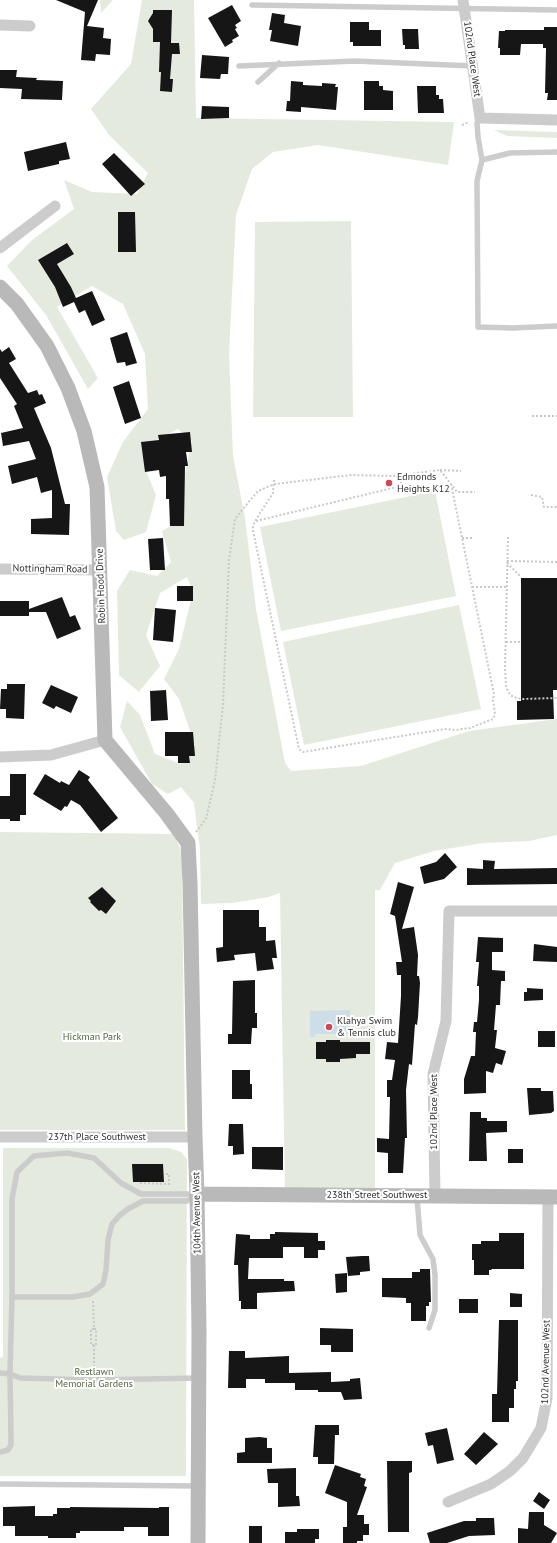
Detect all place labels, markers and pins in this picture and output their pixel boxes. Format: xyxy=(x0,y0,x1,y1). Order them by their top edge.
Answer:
place label: Edmonds Heights K12 xyxy=(397,471,450,494)
marker: Edmonds Heights K12 xyxy=(384,478,394,488)
place label: Klahya Swim & Tennis club xyxy=(337,1015,396,1038)
marker: Klahya Swim & Tennis club xyxy=(324,1022,334,1032)

